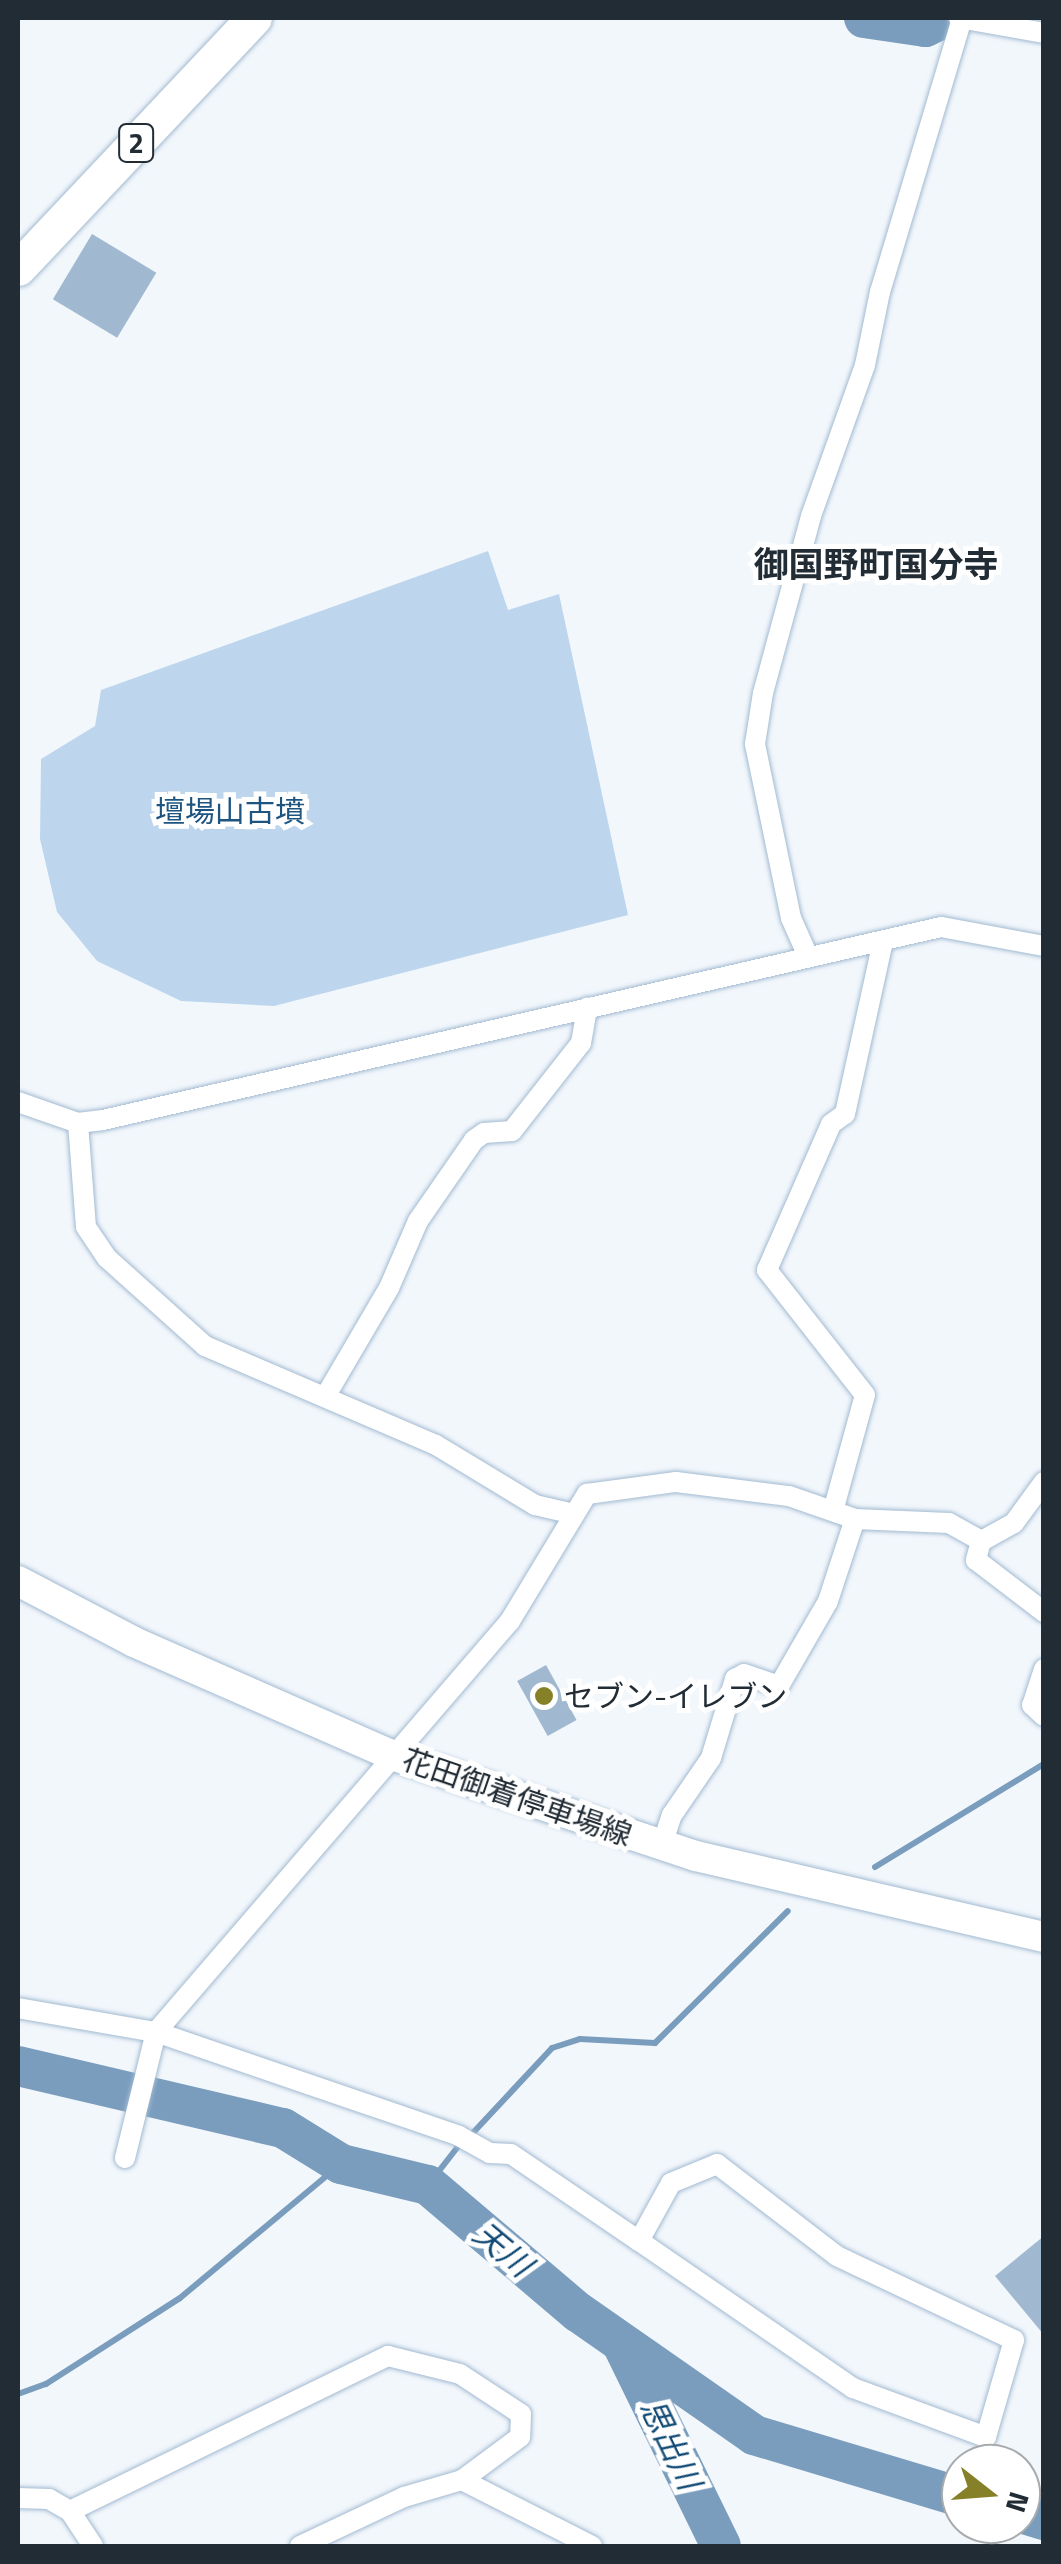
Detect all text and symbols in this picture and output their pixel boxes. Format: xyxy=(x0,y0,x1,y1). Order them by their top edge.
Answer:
road number: 2 xyxy=(116,120,156,166)
district label: 御国野町国分寺 xyxy=(754,543,998,585)
park label: 壇場山古墳 xyxy=(155,793,305,829)
place label: セブン-イレブン xyxy=(564,1678,787,1714)
marker: セブン-イレブン xyxy=(533,1685,555,1707)
street label: 花田御着停車場線 xyxy=(398,1741,636,1853)
water label: 天川 xyxy=(466,2214,540,2284)
water label: 思出川 xyxy=(633,2392,709,2496)
north arrow xyxy=(941,2444,1041,2544)
text: N xyxy=(995,2487,1042,2518)

